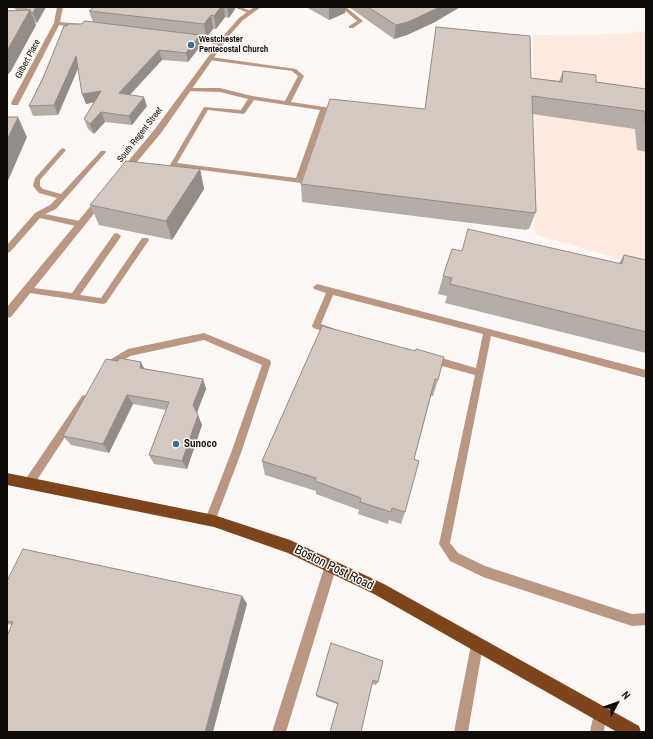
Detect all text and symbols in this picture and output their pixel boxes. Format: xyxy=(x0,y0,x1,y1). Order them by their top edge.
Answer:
place label: Westchester Pentecostal Church xyxy=(199,35,268,56)
street label: Gilbert Place xyxy=(13,38,43,80)
marker: Westchester Pentecostal Church xyxy=(186,40,196,50)
street label: South Regent Street xyxy=(115,105,165,165)
place label: Sunoco xyxy=(184,437,217,451)
marker: Sunoco xyxy=(171,439,181,449)
street label: Boston Post Road xyxy=(292,542,376,594)
north arrow xyxy=(597,683,637,723)
text: N xyxy=(619,688,633,702)

